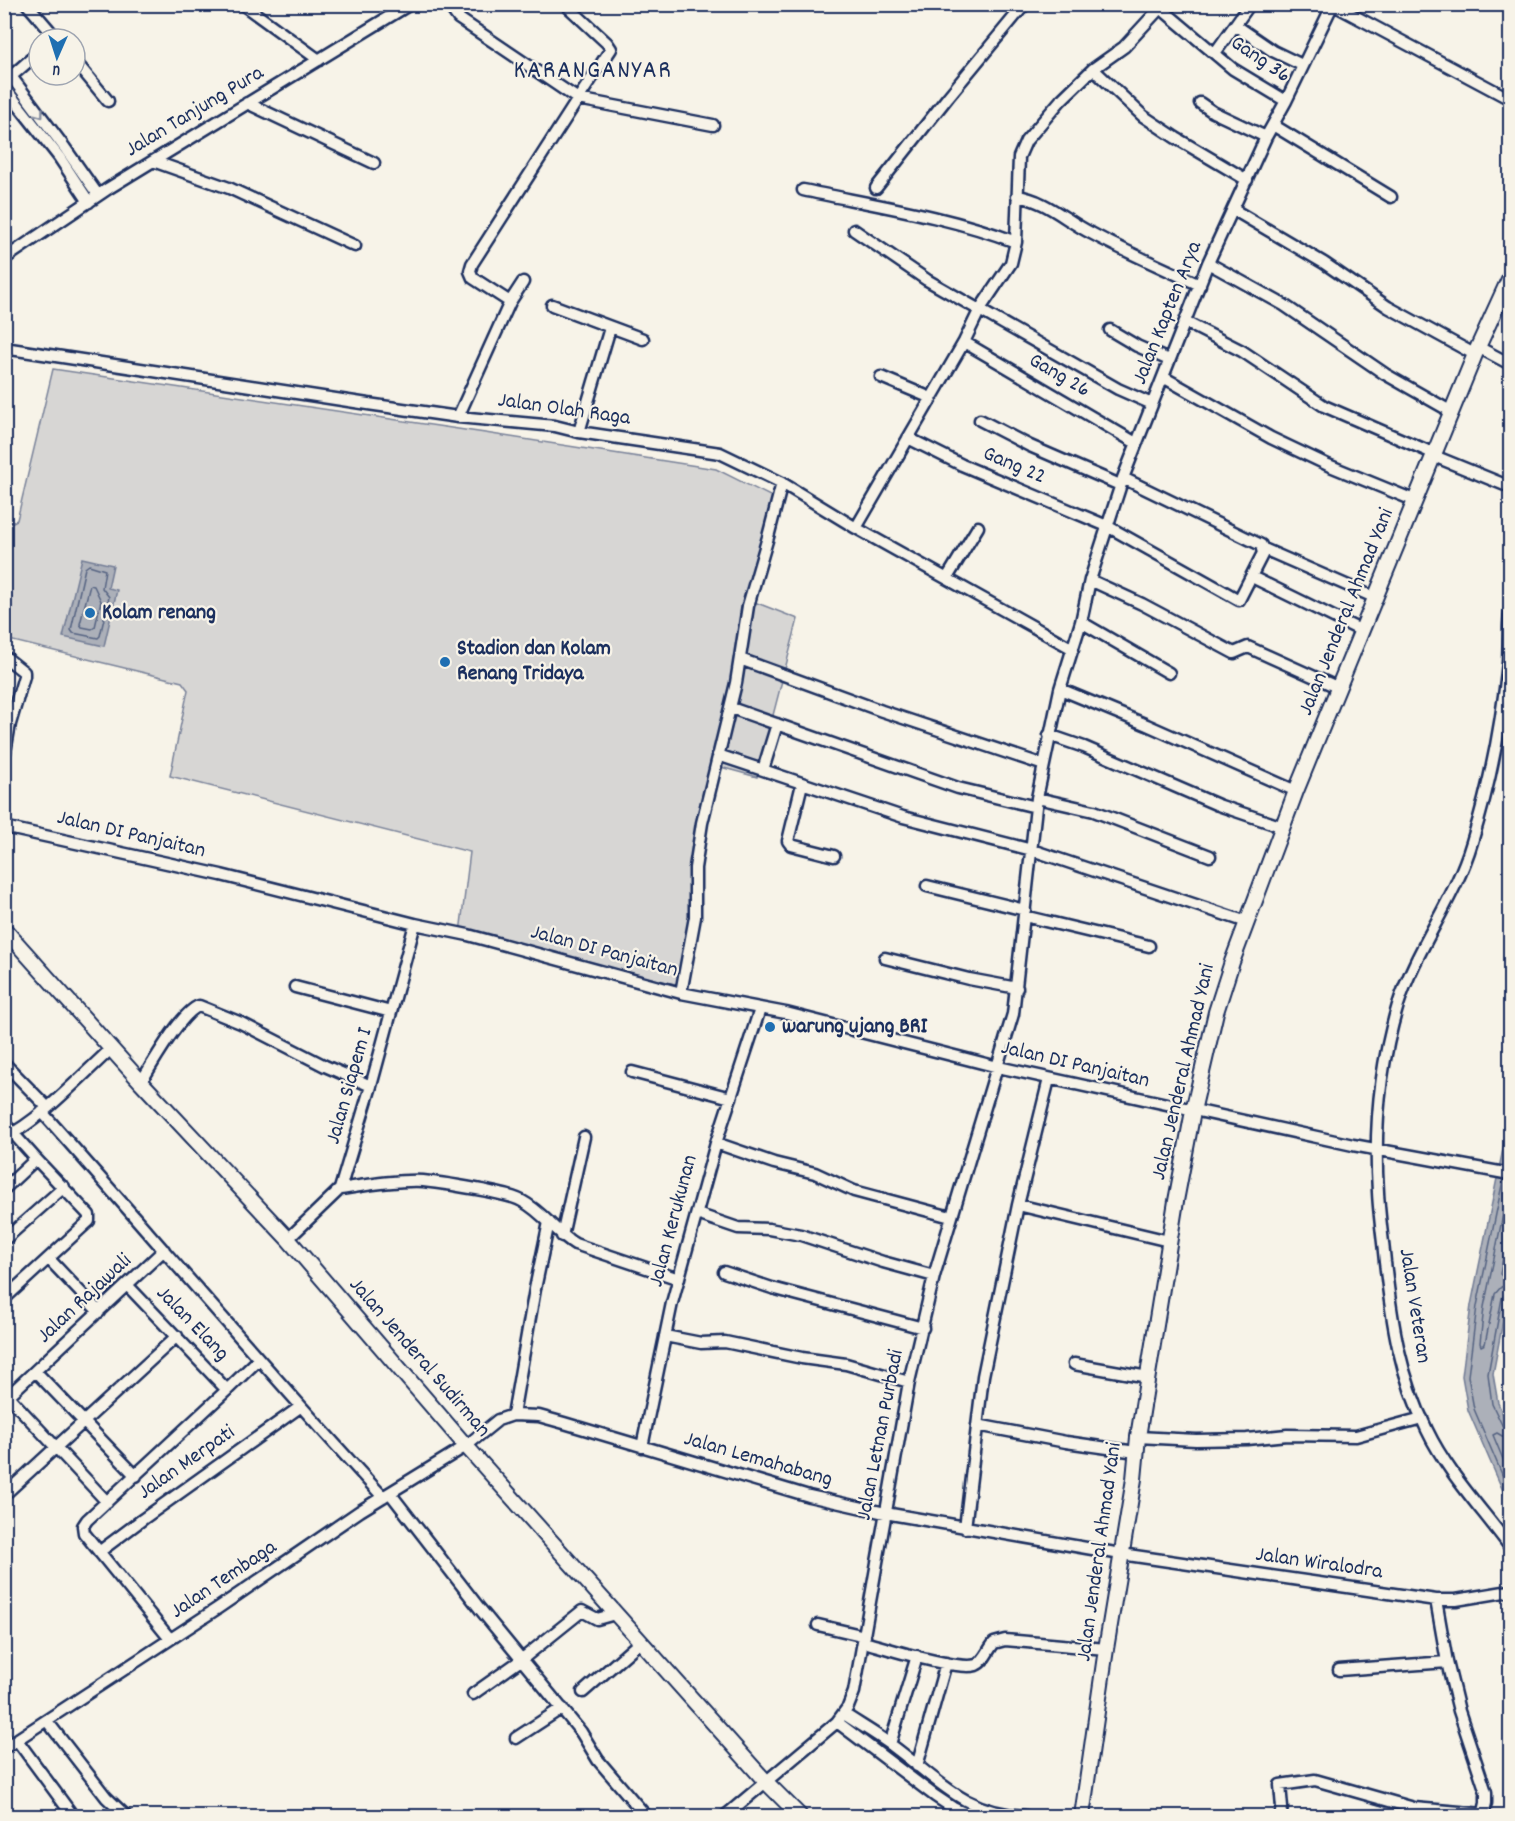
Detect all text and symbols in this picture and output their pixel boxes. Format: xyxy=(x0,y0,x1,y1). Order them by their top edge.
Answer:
north arrow xyxy=(27,27,87,87)
street label: Gang 36 xyxy=(1224,28,1296,92)
district label: KARANGANYAR xyxy=(514,53,672,90)
text: U xyxy=(52,58,61,81)
street label: Jalan Tanjung Pura xyxy=(120,58,271,166)
one-way arrow xyxy=(33,107,44,118)
street label: Jalan Kapten Arya xyxy=(1125,236,1211,389)
street label: Gang 26 xyxy=(1022,346,1096,406)
street label: Jalan Olah Raga xyxy=(496,385,633,435)
street label: Gang 22 xyxy=(978,439,1050,493)
street label: Jalan Jenderal Ahmad Yani xyxy=(1291,504,1403,720)
place label: Kolam renang xyxy=(102,598,216,629)
marker: Kolam renang xyxy=(83,606,97,620)
place label: Stadion dan Kolam Renang Tridaya xyxy=(457,634,611,690)
marker: Stadion dan Kolam Renang Tridaya xyxy=(438,655,452,669)
street label: Jalan DI Panjaitan xyxy=(54,803,208,867)
street label: Jalan DI Panjaitan xyxy=(527,917,681,987)
street label: Jalan Jenderal Ahmad Yani xyxy=(1144,961,1224,1183)
place label: warung ujang BRI xyxy=(782,1012,928,1043)
marker: warung ujang BRI xyxy=(763,1020,777,1034)
street label: Jalan Siapem I xyxy=(319,1024,381,1148)
street label: Jalan DI Panjaitan xyxy=(998,1033,1152,1097)
street label: Jalan Kerukunan xyxy=(641,1151,707,1291)
street label: Jalan Veteran xyxy=(1390,1246,1438,1366)
street label: Jalan Rajawali xyxy=(31,1247,139,1351)
street label: Jalan Jenderal Sudirman xyxy=(341,1271,497,1445)
street label: Jalan Elang xyxy=(148,1279,236,1369)
street label: Jalan Letnan Purbadi xyxy=(849,1347,913,1523)
street label: Jalan Merpati xyxy=(132,1418,242,1508)
street label: Jalan Lemahabang xyxy=(680,1424,836,1496)
street label: Jalan Jenderal Ahmad Yani xyxy=(1069,1440,1131,1664)
street label: Jalan Tembaga xyxy=(165,1533,284,1627)
street label: Jalan Wiralodra xyxy=(1253,1540,1385,1588)

